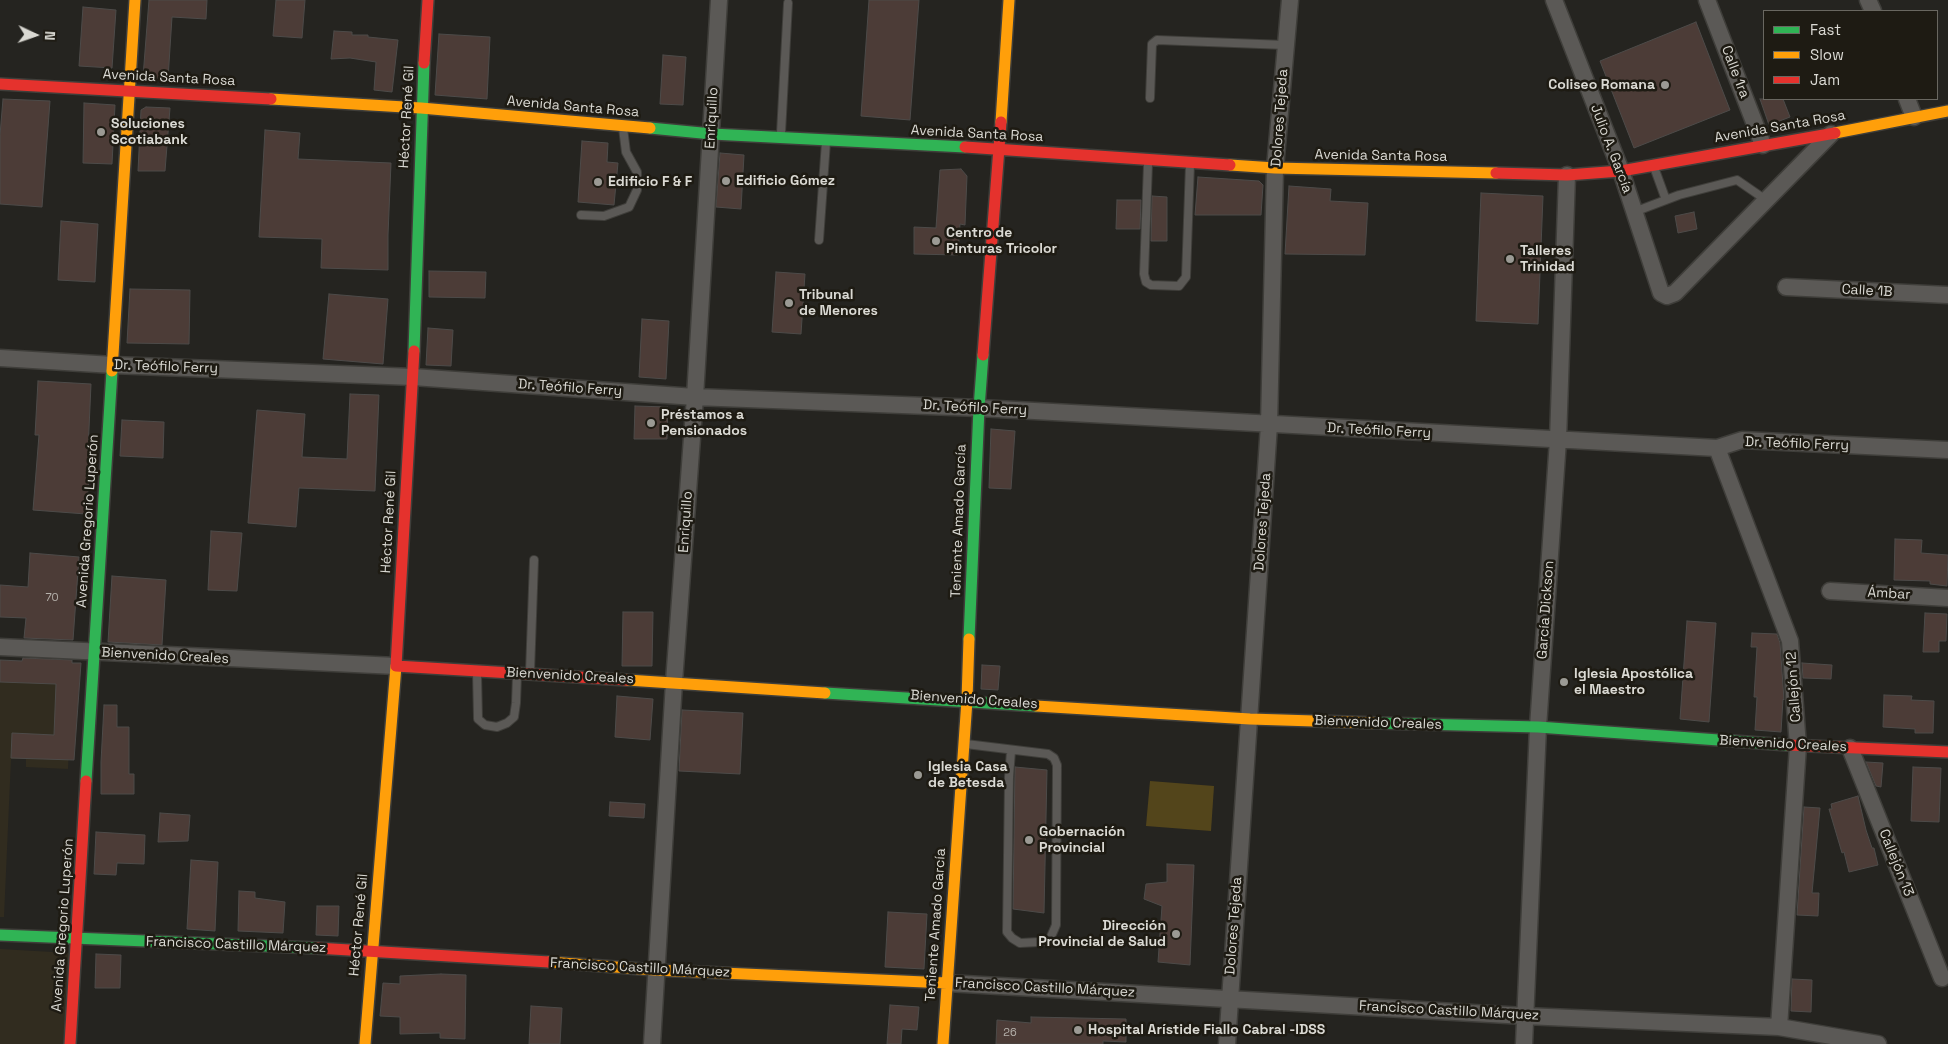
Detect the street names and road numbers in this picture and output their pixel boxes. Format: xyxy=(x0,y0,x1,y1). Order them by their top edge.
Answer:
street label: Calle 1ra xyxy=(1717,43,1753,101)
street label: Héctor René Gil xyxy=(396,65,418,169)
street label: Avenida Santa Rosa xyxy=(102,66,236,90)
street label: Dolores Tejeda xyxy=(1268,68,1292,168)
street label: Enriquillo xyxy=(702,87,722,149)
street label: Avenida Santa Rosa xyxy=(506,93,640,121)
street label: Julio A. García xyxy=(1586,102,1636,196)
street label: Avenida Santa Rosa xyxy=(1713,107,1847,147)
street label: Avenida Santa Rosa xyxy=(910,122,1044,146)
street label: Avenida Santa Rosa xyxy=(1315,146,1447,166)
street label: Calle 1B xyxy=(1841,281,1893,301)
street label: Dr. Teófilo Ferry xyxy=(114,357,218,377)
street label: Dr. Teófilo Ferry xyxy=(517,376,623,400)
street label: Dr. Teófilo Ferry xyxy=(923,397,1027,419)
street label: Dr. Teófilo Ferry xyxy=(1327,420,1431,442)
street label: Avenida Gregorio Luperón xyxy=(74,434,102,608)
street label: Dr. Teófilo Ferry xyxy=(1745,434,1849,454)
street label: Teniente Amado García xyxy=(948,444,970,598)
street label: Héctor René Gil xyxy=(378,470,400,574)
street label: Dolores Tejeda xyxy=(1251,472,1275,572)
street label: Enriquillo xyxy=(675,491,697,553)
street label: García Dickson xyxy=(1534,560,1558,660)
street label: Ámbar xyxy=(1867,584,1911,604)
street label: Bienvenido Creales xyxy=(101,644,229,668)
street label: Callejón 12 xyxy=(1783,651,1805,723)
street label: Bienvenido Creales xyxy=(506,664,634,688)
street label: Bienvenido Creales xyxy=(910,687,1038,713)
street label: Bienvenido Creales xyxy=(1314,712,1442,734)
street label: Bienvenido Creales xyxy=(1719,732,1847,756)
street label: Callejón 13 xyxy=(1875,827,1917,899)
street label: Avenida Gregorio Luperón xyxy=(49,838,77,1012)
street label: Teniente Amado García xyxy=(922,848,950,1002)
street label: Héctor René Gil xyxy=(346,873,372,977)
street label: Dolores Tejeda xyxy=(1222,876,1246,976)
street label: Francisco Castillo Márquez xyxy=(146,933,326,957)
street label: Francisco Castillo Márquez xyxy=(550,955,730,981)
street label: Francisco Castillo Márquez xyxy=(955,975,1135,1001)
street label: Francisco Castillo Márquez xyxy=(1359,998,1539,1024)

